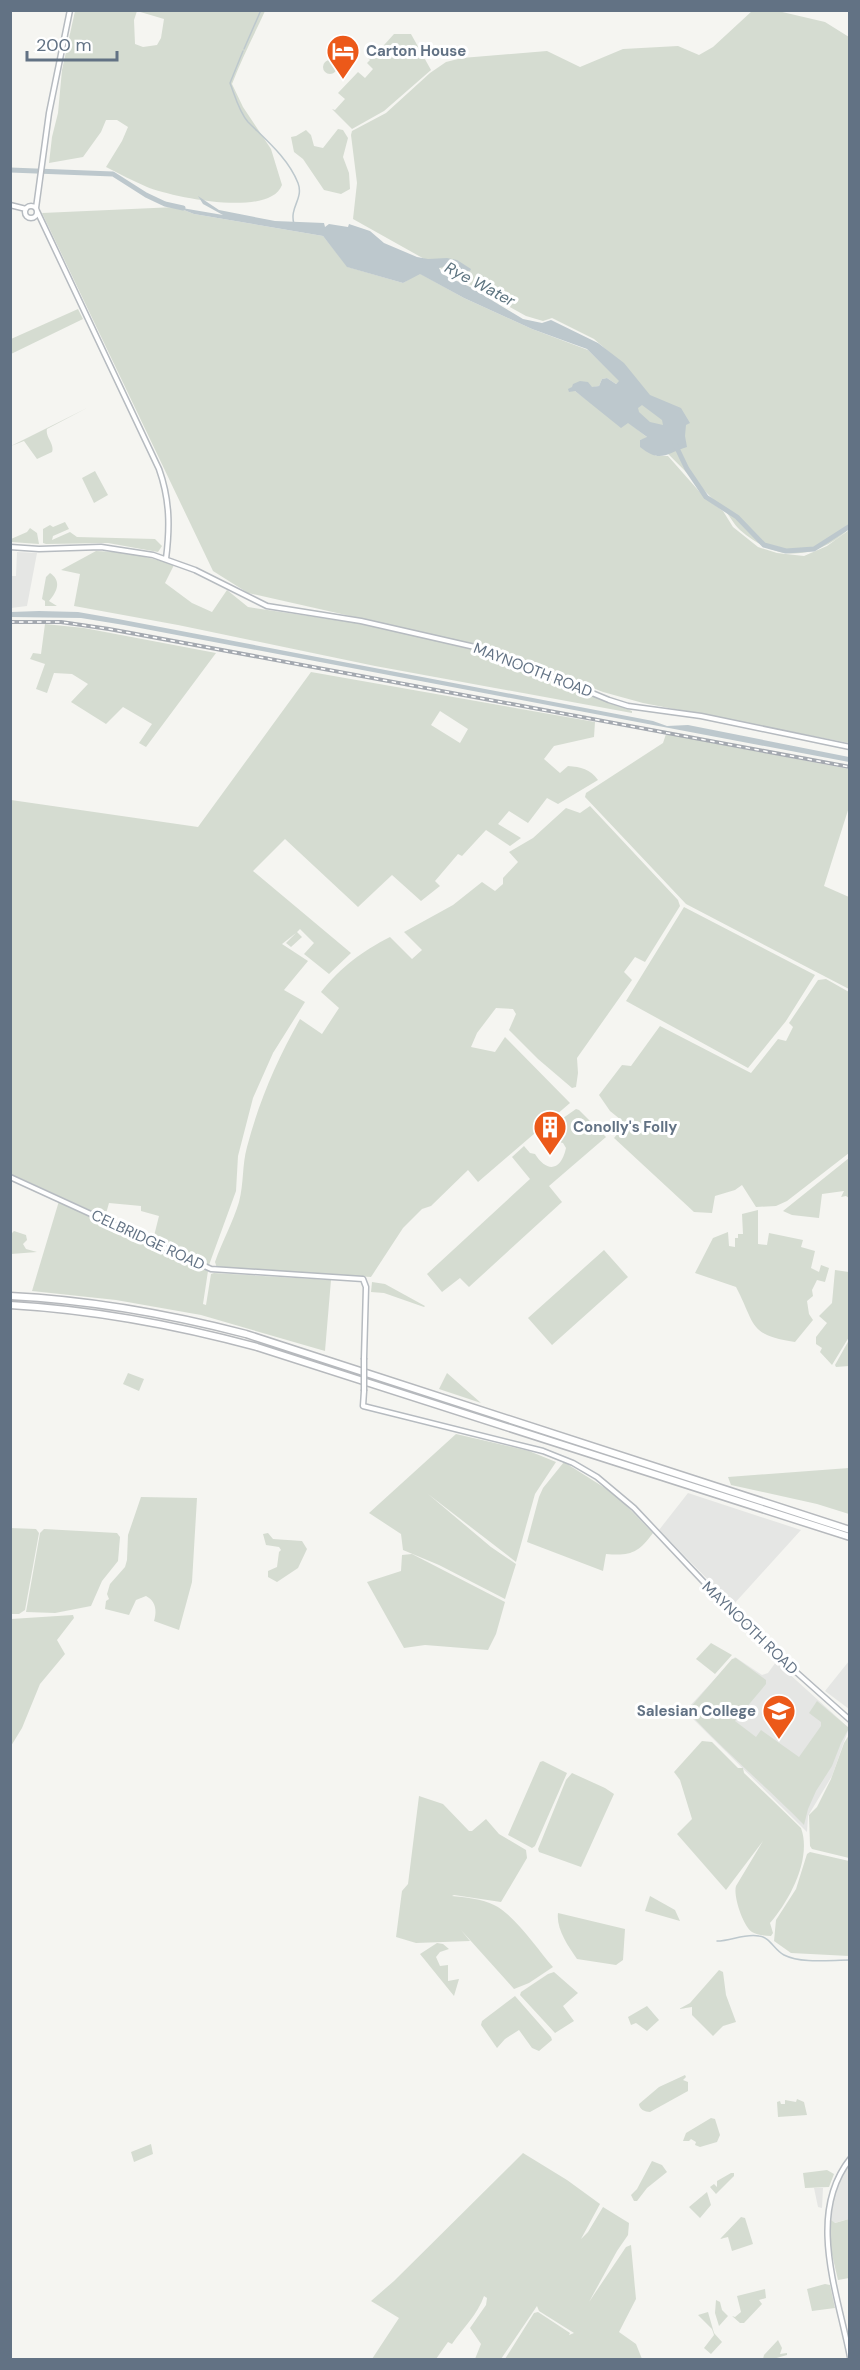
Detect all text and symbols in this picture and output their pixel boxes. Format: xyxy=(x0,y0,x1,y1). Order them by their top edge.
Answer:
scale bar xyxy=(27,24,117,62)
text: 200 m xyxy=(36,33,92,57)
hotel icon: Carton House xyxy=(325,33,361,80)
place label: Carton House xyxy=(366,41,466,61)
water label: Rye Water xyxy=(441,257,520,312)
street label: MAYNOOTH ROAD xyxy=(471,638,595,702)
building icon: Conolly's Folly xyxy=(532,1109,568,1156)
place label: Conolly's Folly xyxy=(573,1117,677,1137)
street label: CELBRIDGE ROAD xyxy=(88,1205,208,1275)
street label: MAYNOOTH ROAD xyxy=(698,1577,802,1679)
school or university icon: Salesian College xyxy=(761,1693,797,1740)
place label: Salesian College xyxy=(637,1701,756,1721)

